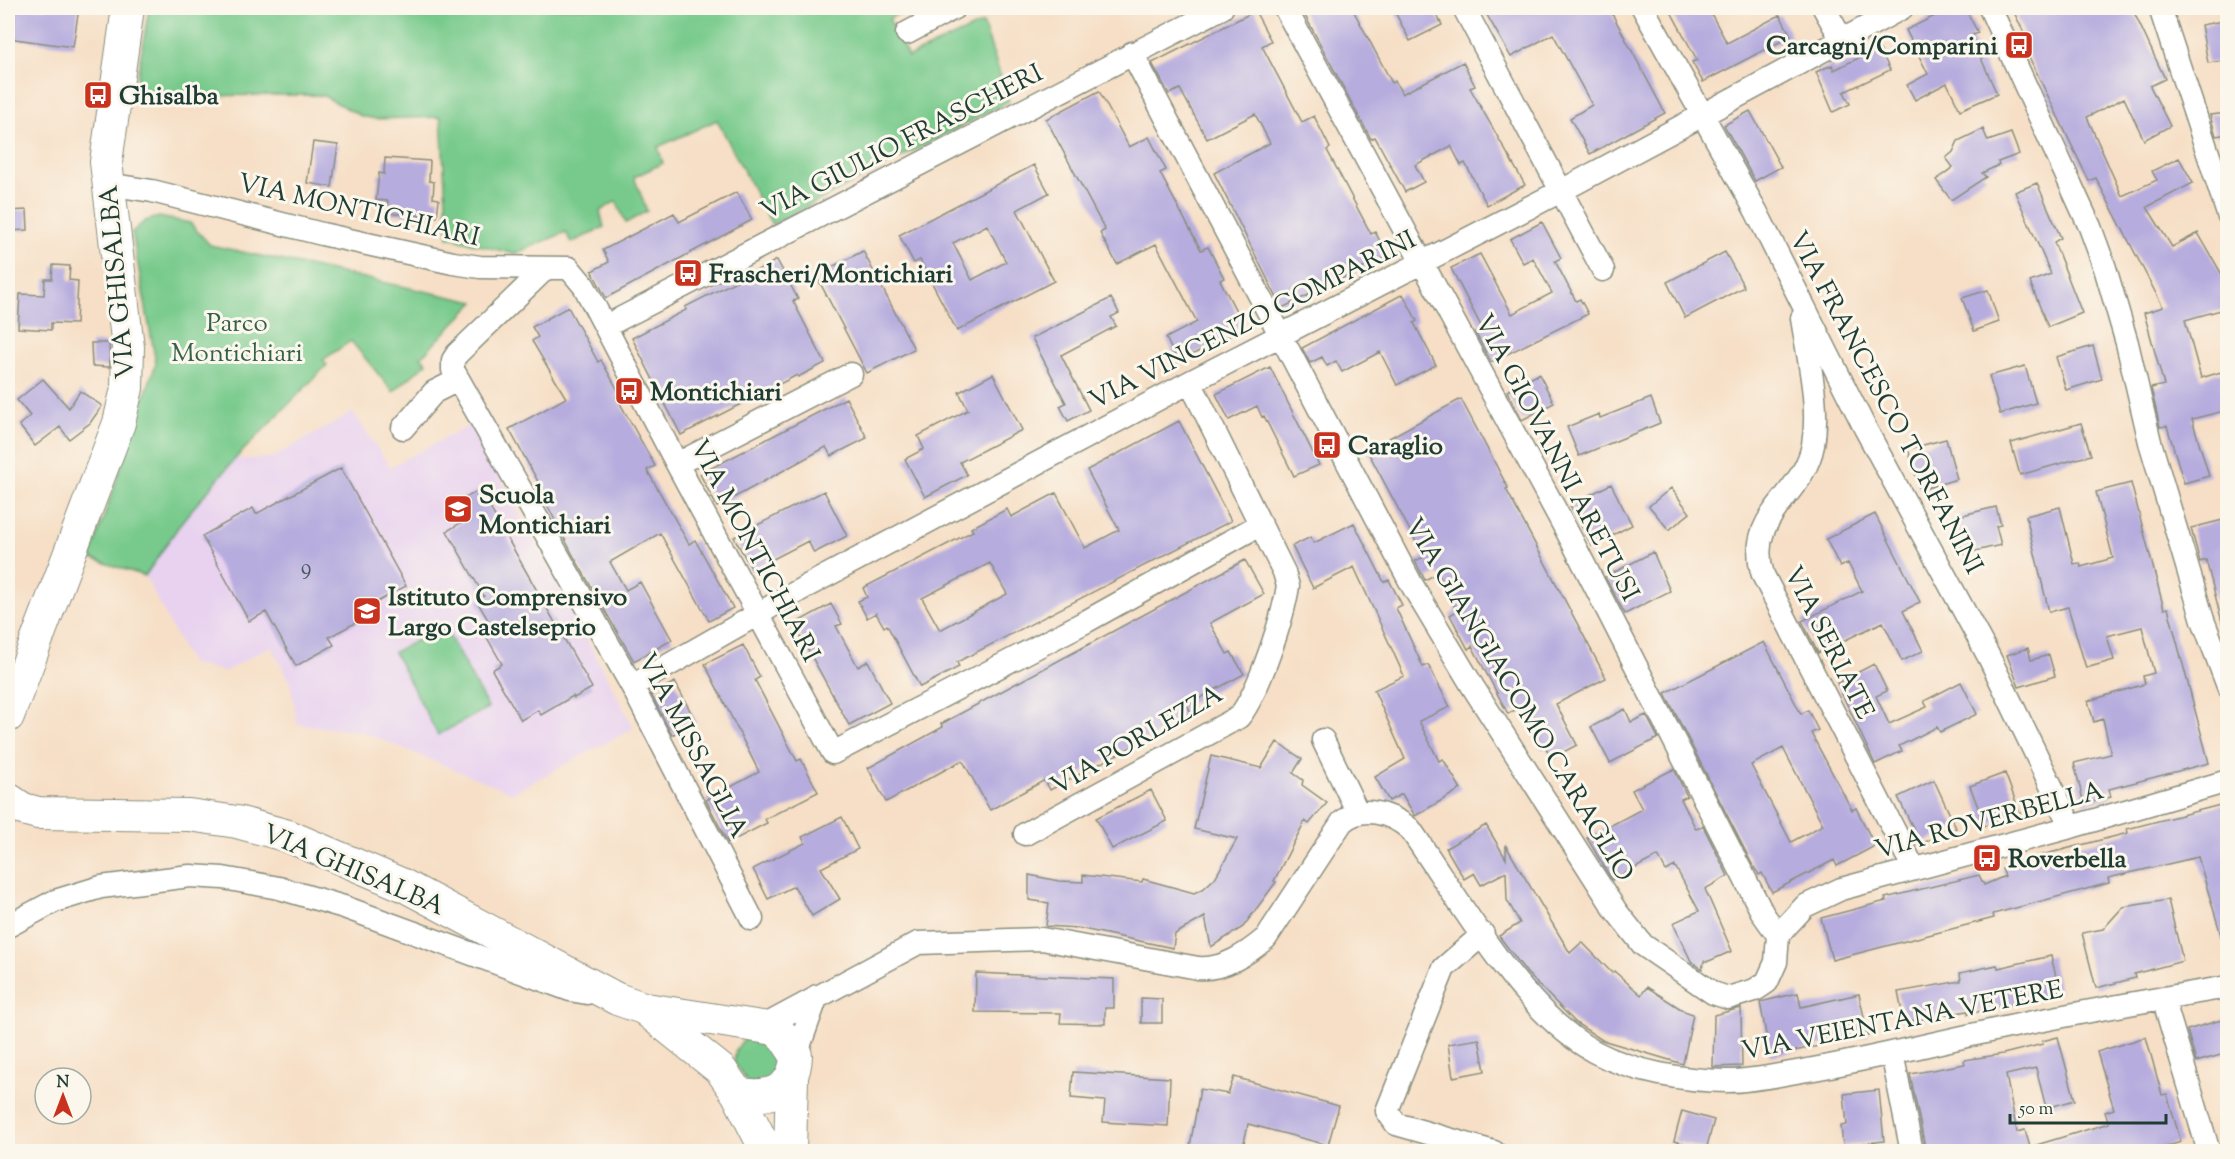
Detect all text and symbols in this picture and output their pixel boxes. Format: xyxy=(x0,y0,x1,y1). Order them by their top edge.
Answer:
place label: Carcagni/Comparini xyxy=(1766,29,1999,66)
bus stop icon: Carcagni/Comparini xyxy=(2003,29,2035,61)
street label: VIA GIULIO FRASCHERI xyxy=(754,56,1050,231)
bus stop icon: Ghisalba xyxy=(82,79,114,111)
place label: Ghisalba xyxy=(119,79,219,116)
street label: VIA MONTICHIARI xyxy=(234,166,484,257)
street label: VIA GHISALBA xyxy=(92,183,145,380)
street label: VIA VINCENZO COMPARINI xyxy=(1083,222,1424,420)
street label: VIA FRANCESCO TORFANINI xyxy=(1778,225,1991,582)
bus stop icon: Frascheri/Montichiari xyxy=(672,257,704,289)
place label: Frascheri/Montichiari xyxy=(709,257,954,294)
park label: Parco Montichiari xyxy=(171,306,303,373)
street label: VIA GIOVANNI ARETUSI xyxy=(1464,308,1648,609)
bus stop icon: Montichiari xyxy=(613,375,645,407)
place label: Montichiari xyxy=(650,375,783,412)
bus stop icon: Caraglio xyxy=(1311,429,1343,461)
place label: Caraglio xyxy=(1348,429,1443,466)
street label: VIA MONTICHIARI xyxy=(679,433,828,669)
place label: Scuola Montichiari xyxy=(479,478,612,545)
school or university icon: Scuola Montichiari xyxy=(442,493,474,525)
street label: VIA GIANGIACOMO CARAGLIO xyxy=(1394,511,1642,889)
house number: 9 xyxy=(301,553,311,585)
street label: VIA SERIATE xyxy=(1773,560,1882,726)
place label: Istituto Comprensivo Largo Castelseprio xyxy=(388,580,627,647)
school or university icon: Istituto Comprensivo Largo Castelseprio xyxy=(351,595,383,627)
street label: VIA MISSAGLIA xyxy=(627,647,756,845)
street label: VIA PORLEZZA xyxy=(1044,677,1230,806)
street label: VIA ROVERBELLA xyxy=(1871,773,2108,870)
street label: VIA GHISALBA xyxy=(256,816,450,926)
bus stop icon: Roverbella xyxy=(1971,842,2003,874)
place label: Roverbella xyxy=(2008,842,2127,879)
street label: VIA VEIENTANA VETERE xyxy=(1738,972,2067,1071)
north arrow xyxy=(33,1066,93,1126)
text: N xyxy=(57,1072,70,1095)
scale bar xyxy=(2010,1087,2166,1125)
text: 50 m xyxy=(2018,1097,2054,1123)

